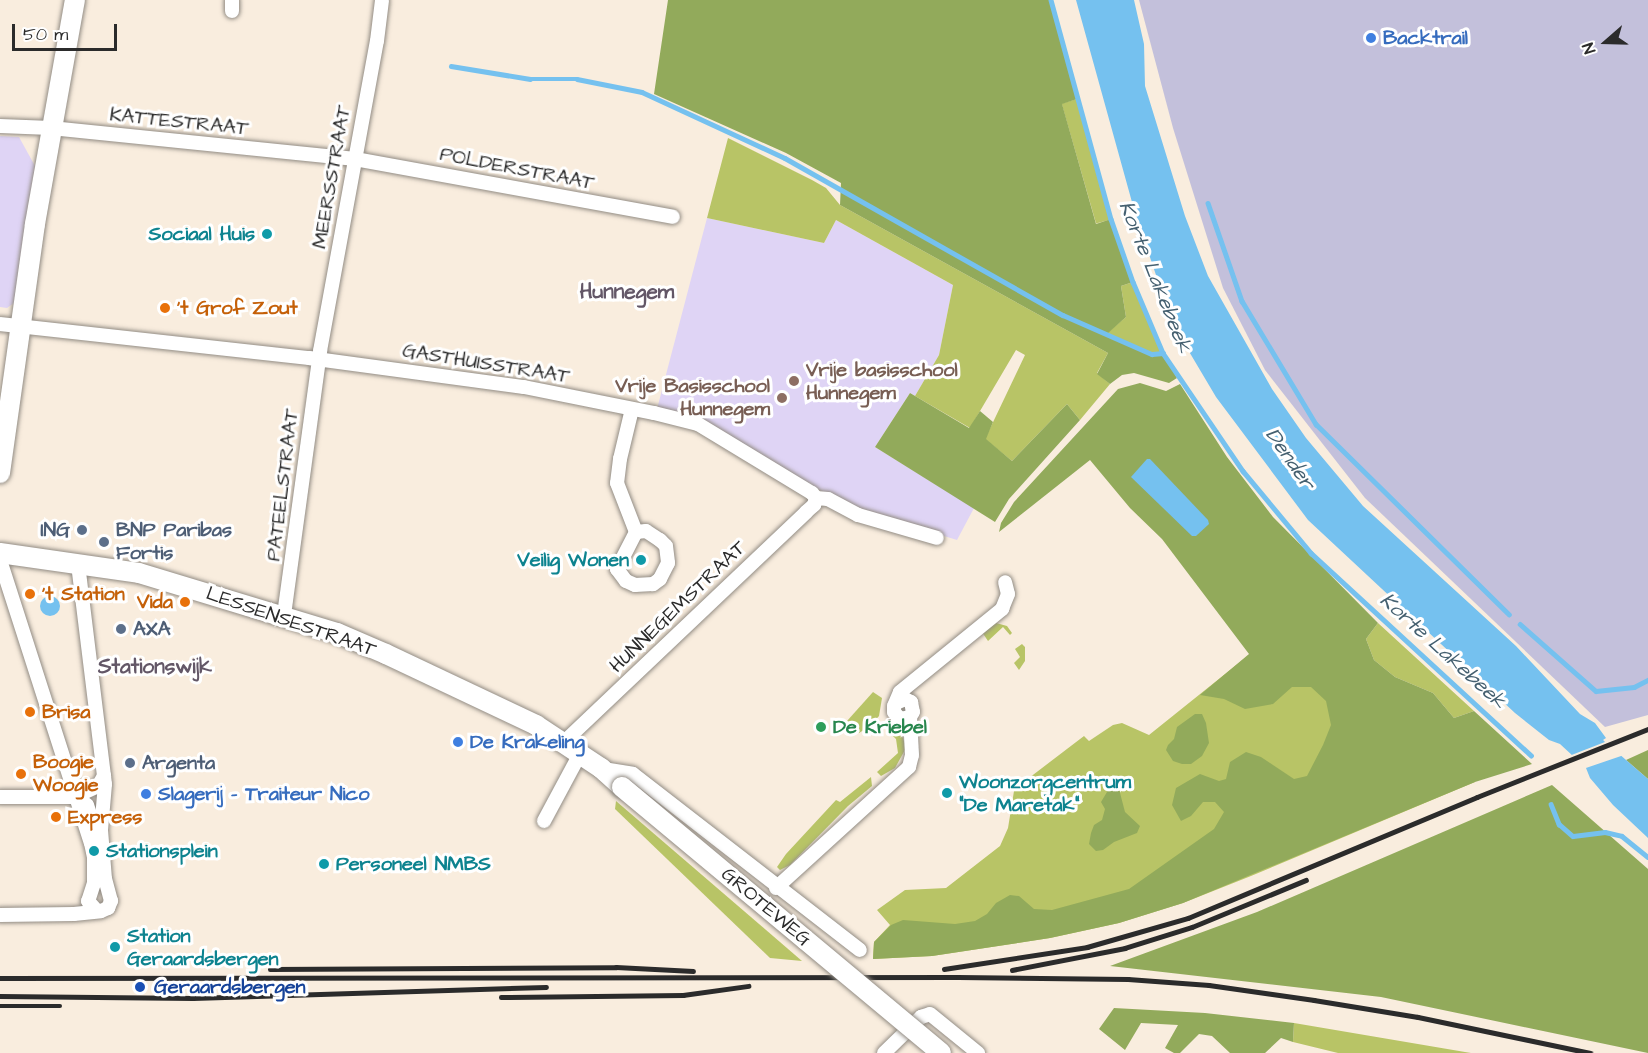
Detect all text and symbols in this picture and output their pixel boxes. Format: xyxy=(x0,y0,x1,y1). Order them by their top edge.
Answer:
scale bar xyxy=(15,12,120,50)
north arrow xyxy=(1576,12,1636,72)
text: 50 m xyxy=(23,22,68,47)
place label: Backtrail xyxy=(1383,26,1468,50)
marker: Backtrail xyxy=(1364,31,1378,45)
text: N xyxy=(1577,40,1601,57)
street label: KATTESTRAAT xyxy=(108,103,250,141)
street label: MEERSSTRAAT xyxy=(308,104,356,250)
street label: POLDERSTRAAT xyxy=(438,142,596,196)
water label: Korte Lakebeek xyxy=(1113,198,1197,356)
place label: Sociaal Huis xyxy=(148,222,255,246)
marker: Sociaal Huis xyxy=(260,227,274,241)
district label: Hunnegem xyxy=(580,279,674,305)
place label: 't Grof Zout xyxy=(177,296,298,320)
marker: 't Grof Zout xyxy=(158,301,172,315)
street label: GASTHUISSTRAAT xyxy=(401,339,571,389)
place label: Vrije basisschool Hunnegem xyxy=(806,358,958,405)
place label: Vrije Basisschool Hunnegem xyxy=(615,374,770,421)
marker: Vrije basisschool Hunnegem xyxy=(787,374,801,388)
marker: Vrije Basisschool Hunnegem xyxy=(775,391,789,405)
street label: PATEELSTRAAT xyxy=(262,408,304,562)
water label: Dender xyxy=(1260,423,1320,495)
place label: ING xyxy=(41,518,70,542)
place label: BNP Paribas Fortis xyxy=(116,518,232,565)
marker: ING xyxy=(75,523,89,537)
marker: BNP Paribas Fortis xyxy=(97,535,111,549)
street label: HUNNEGEMSTRAAT xyxy=(605,536,751,678)
place label: Veilig Wonen xyxy=(517,548,629,572)
marker: Veilig Wonen xyxy=(634,553,648,567)
place label: 't Station xyxy=(42,582,125,606)
street label: LESSENSESTRAAT xyxy=(203,582,379,662)
marker: 't Station xyxy=(23,587,37,601)
water label: Korte Lakebeek xyxy=(1375,588,1511,714)
place label: Vida xyxy=(137,590,173,614)
marker: Vida xyxy=(178,595,192,609)
place label: AXA xyxy=(133,617,171,641)
marker: AXA xyxy=(114,622,128,636)
district label: Stationswijk xyxy=(98,654,212,680)
place label: Brisa xyxy=(42,700,90,724)
marker: Brisa xyxy=(23,705,37,719)
place label: De Kriebel xyxy=(833,715,927,739)
marker: De Kriebel xyxy=(814,720,828,734)
place label: De Krakeling xyxy=(470,730,585,754)
marker: De Krakeling xyxy=(451,735,465,749)
place label: Boogie Woogie xyxy=(33,750,98,797)
place label: Argenta xyxy=(142,751,215,775)
marker: Argenta xyxy=(123,756,137,770)
marker: Boogie Woogie xyxy=(14,767,28,781)
place label: Woonzorgcentrum "De Maretak" xyxy=(959,770,1131,817)
place label: Slagerij - Traiteur Nico xyxy=(158,782,369,806)
marker: Woonzorgcentrum "De Maretak" xyxy=(940,786,954,800)
marker: Slagerij - Traiteur Nico xyxy=(139,787,153,801)
place label: Express xyxy=(68,805,142,829)
marker: Express xyxy=(49,810,63,824)
place label: Stationsplein xyxy=(106,839,218,863)
marker: Stationsplein xyxy=(87,844,101,858)
place label: Personeel NMBS xyxy=(336,852,491,876)
marker: Personeel NMBS xyxy=(317,857,331,871)
street label: GROTEWEG xyxy=(716,862,816,952)
place label: Station Geraardsbergen xyxy=(127,924,279,971)
marker: Station Geraardsbergen xyxy=(108,940,122,954)
place label: Geraardsbergen xyxy=(154,975,306,999)
marker: Geraardsbergen xyxy=(131,978,149,996)

